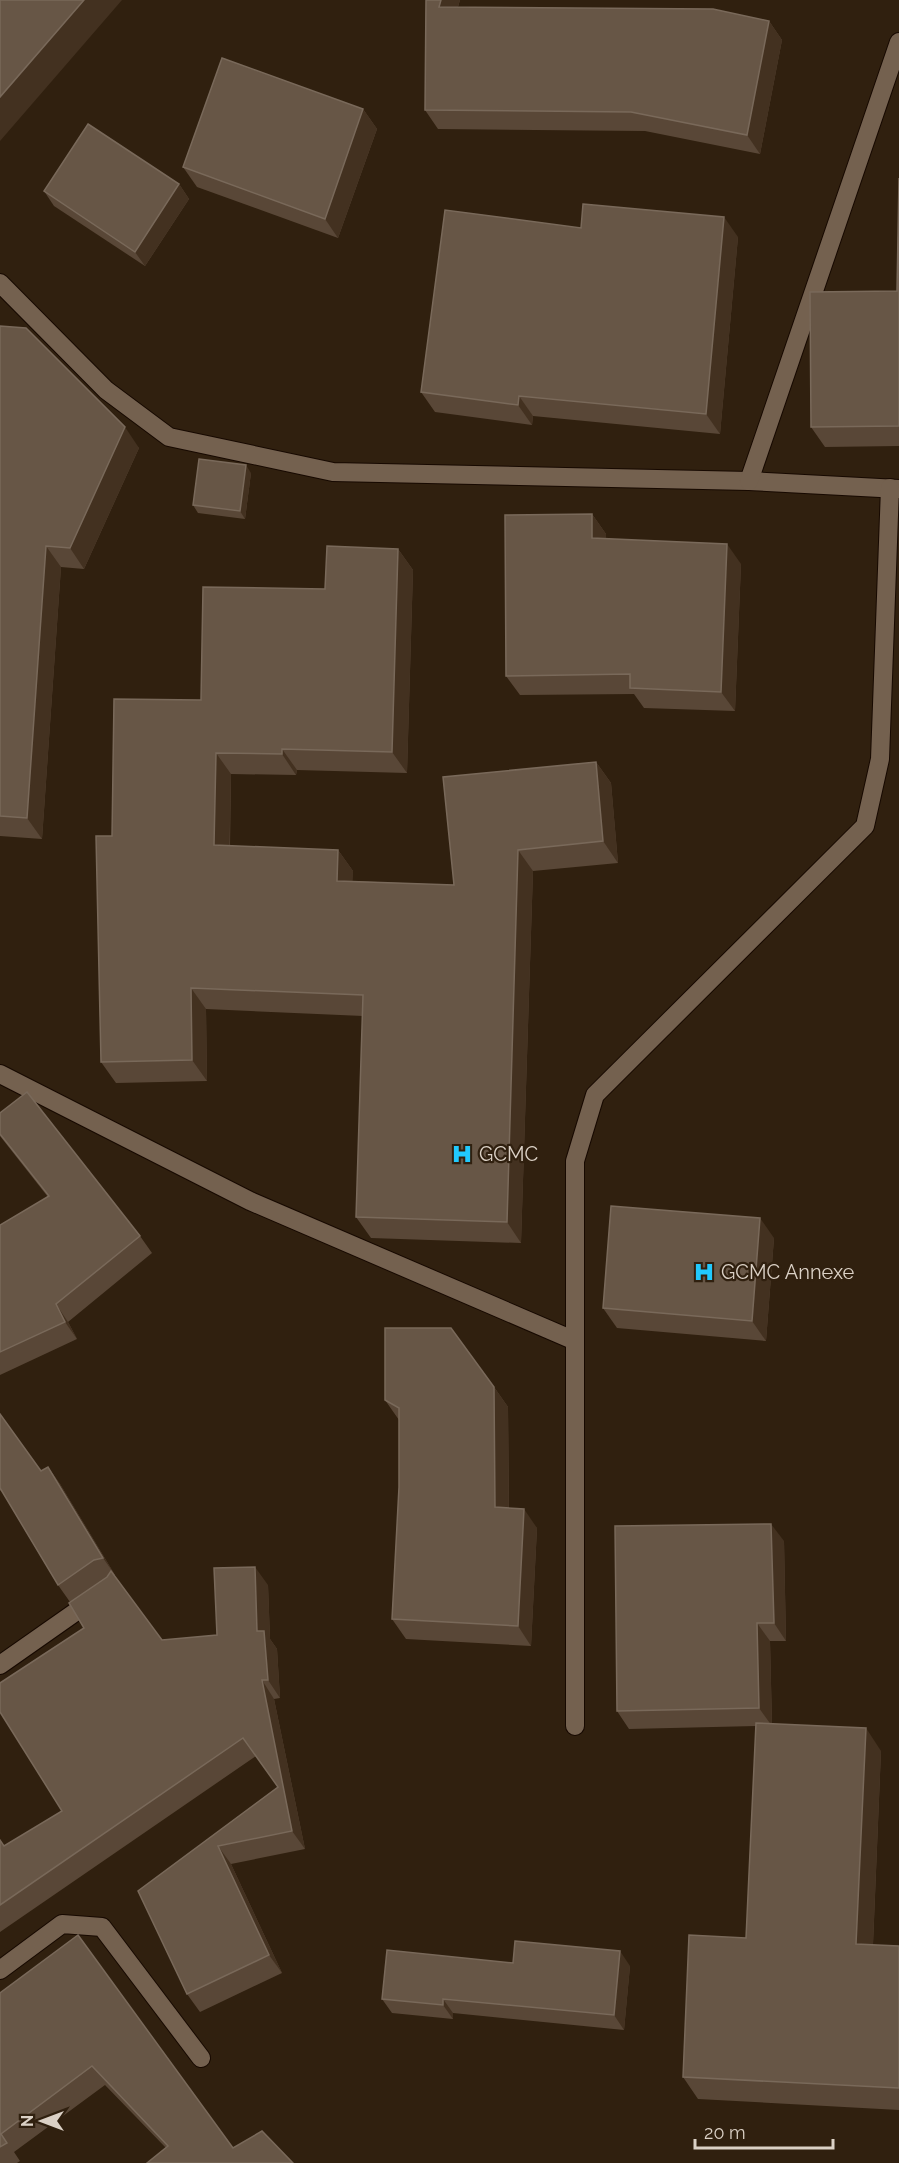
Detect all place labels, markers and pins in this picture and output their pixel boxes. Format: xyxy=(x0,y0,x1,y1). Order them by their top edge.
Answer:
hospital icon: GCMC xyxy=(450,1142,474,1166)
place label: GCMC xyxy=(479,1142,539,1166)
hospital icon: GCMC Annexe xyxy=(692,1260,716,1284)
place label: GCMC Annexe xyxy=(721,1260,855,1284)

